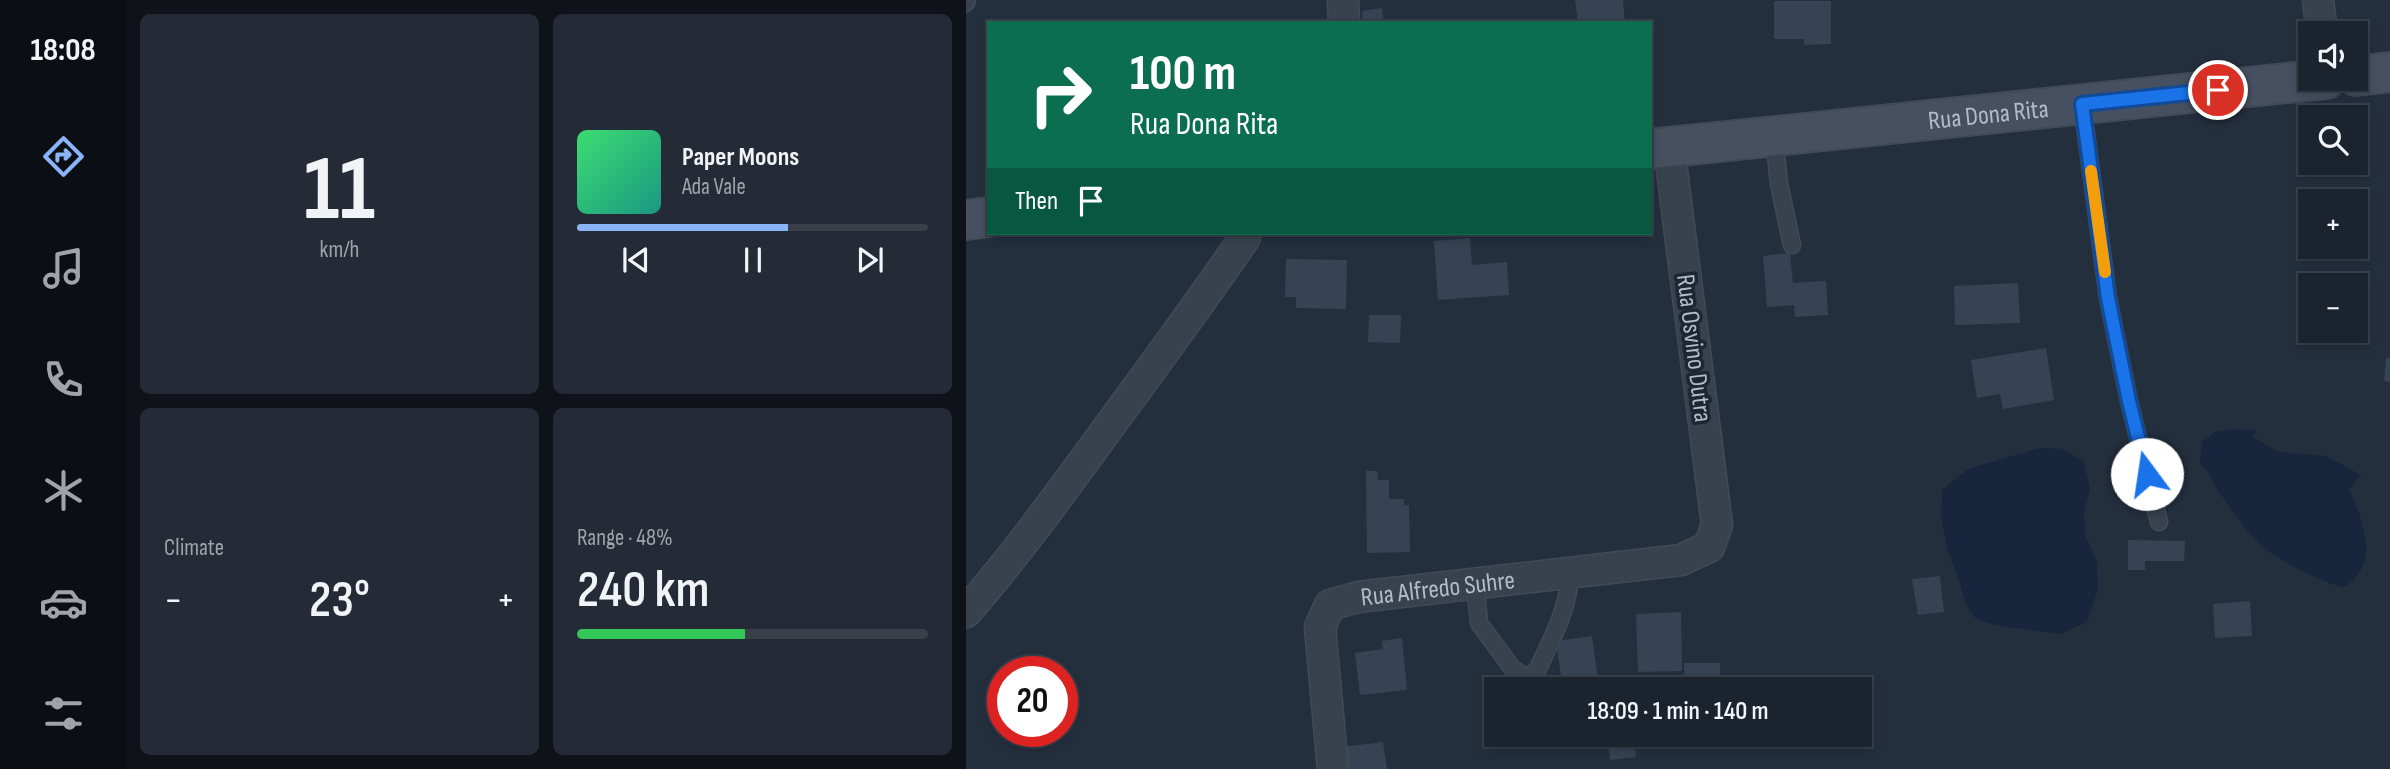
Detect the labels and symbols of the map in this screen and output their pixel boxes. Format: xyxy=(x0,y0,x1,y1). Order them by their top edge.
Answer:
pin xyxy=(2188,60,2248,120)
street label: Rua Dona Rita xyxy=(1927,94,2050,137)
street label: Rua Osvino Dutra xyxy=(1669,272,1718,424)
position arrow xyxy=(2110,437,2184,511)
street label: Rua Alfredo Suhre xyxy=(1359,565,1516,614)
speed limit sign: 20 xyxy=(987,656,1078,747)

